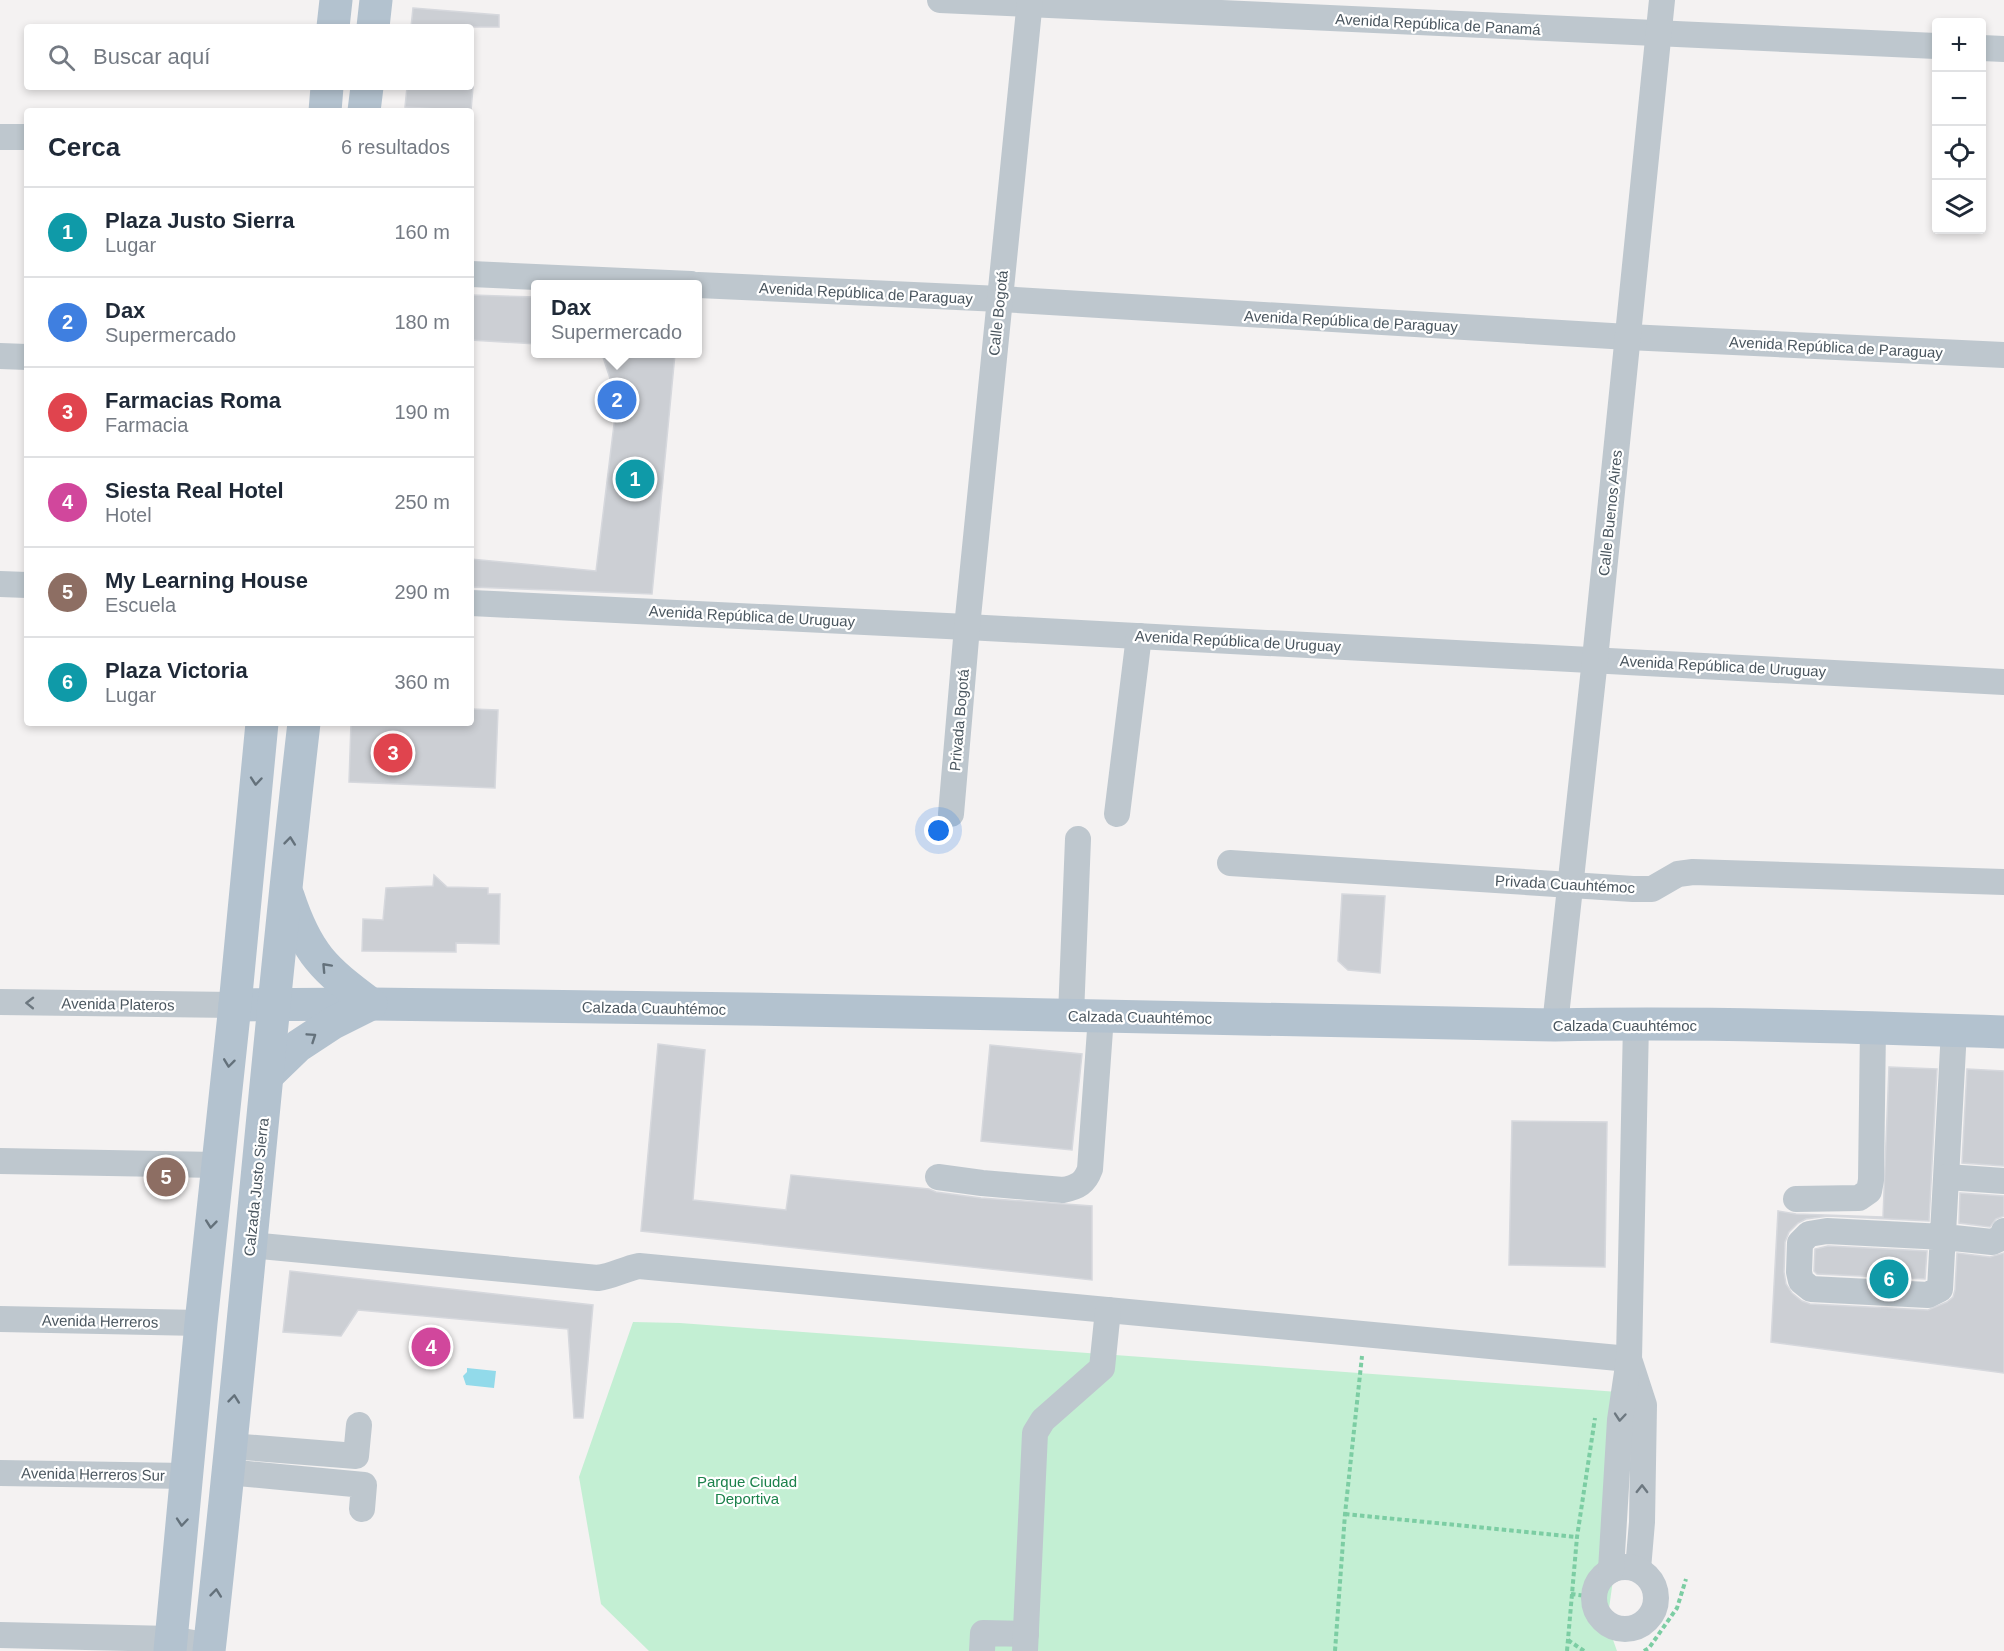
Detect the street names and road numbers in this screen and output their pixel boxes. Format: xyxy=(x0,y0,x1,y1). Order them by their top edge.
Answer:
street label: Avenida República de Panamá xyxy=(1335,10,1542,38)
street label: Calle Bogotá xyxy=(985,269,1011,357)
street label: Avenida República de Paraguay xyxy=(759,279,974,307)
street label: Avenida República de Paraguay xyxy=(1244,307,1459,335)
street label: Avenida República de Paraguay xyxy=(1729,333,1944,361)
street label: Calle Buenos Aires xyxy=(1595,449,1625,577)
street label: Avenida República de Uruguay xyxy=(648,602,856,630)
street label: Avenida República de Uruguay xyxy=(1134,627,1342,655)
street label: Avenida República de Uruguay xyxy=(1619,652,1827,680)
street label: Privada Bogotá xyxy=(946,668,972,772)
street label: Privada Cuauhtémoc xyxy=(1495,872,1636,896)
street label: Avenida Plateros xyxy=(61,995,175,1013)
street label: Calzada Cuauhtémoc xyxy=(582,998,727,1018)
street label: Calzada Cuauhtémoc xyxy=(1068,1007,1213,1027)
street label: Calzada Cuauhtémoc xyxy=(1553,1017,1698,1034)
street label: Calzada Justo Sierra xyxy=(240,1116,272,1257)
street label: Avenida Herreros xyxy=(42,1311,158,1331)
street label: Avenida Herreros Sur xyxy=(21,1464,165,1484)

